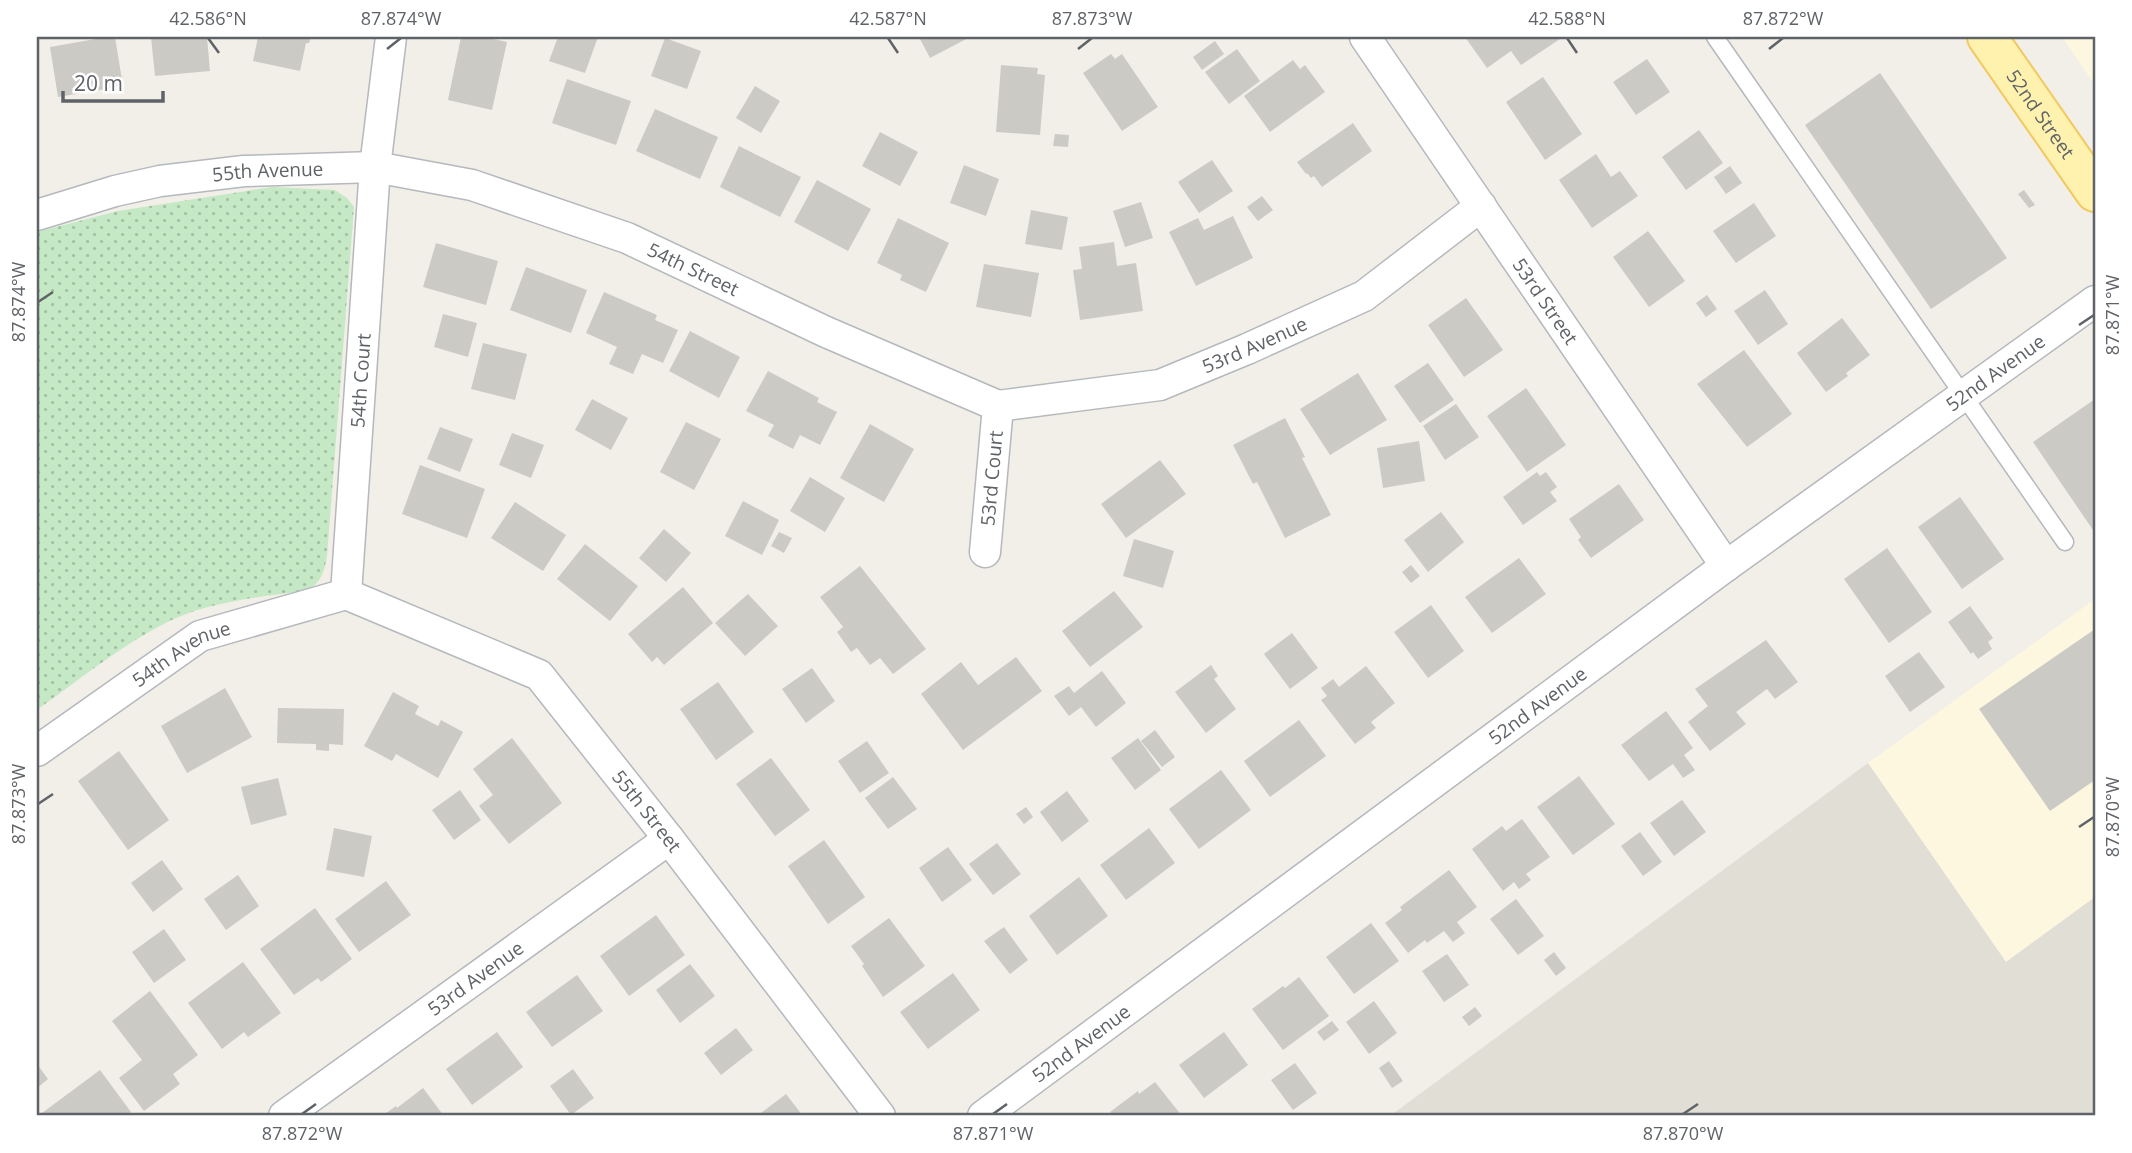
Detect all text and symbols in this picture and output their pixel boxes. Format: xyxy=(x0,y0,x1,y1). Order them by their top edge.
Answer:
text: 42.586°N xyxy=(169,6,247,30)
text: 87.874°W xyxy=(361,6,442,30)
text: 42.587°N xyxy=(849,6,927,30)
text: 87.873°W xyxy=(1052,6,1133,30)
text: 42.588°N xyxy=(1528,6,1606,30)
text: 87.872°W xyxy=(1743,6,1824,30)
scale bar xyxy=(63,60,163,104)
street label: 52nd Street xyxy=(2001,64,2081,164)
text: 20 m xyxy=(74,69,123,97)
street label: 55th Avenue xyxy=(211,156,324,188)
street label: 54th Street xyxy=(643,237,743,302)
street label: 53rd Street xyxy=(1507,253,1584,350)
text: 87.874°W xyxy=(6,261,30,342)
text: 87.871°W xyxy=(2100,274,2124,355)
street label: 53rd Avenue xyxy=(1198,310,1311,379)
street label: 52nd Avenue xyxy=(1941,328,2050,417)
street label: 54th Court xyxy=(344,332,377,429)
street label: 53rd Court xyxy=(974,429,1009,527)
street label: 54th Avenue xyxy=(127,615,234,693)
street label: 52nd Avenue xyxy=(1483,660,1592,750)
text: 87.873°W xyxy=(6,763,30,844)
street label: 55th Street xyxy=(606,765,688,858)
text: 87.870°W xyxy=(2100,776,2124,857)
street label: 53rd Avenue xyxy=(422,935,529,1022)
street label: 52nd Avenue xyxy=(1027,998,1135,1088)
text: 87.872°W xyxy=(262,1121,343,1145)
text: 87.871°W xyxy=(953,1121,1034,1145)
text: 87.870°W xyxy=(1643,1121,1724,1145)

